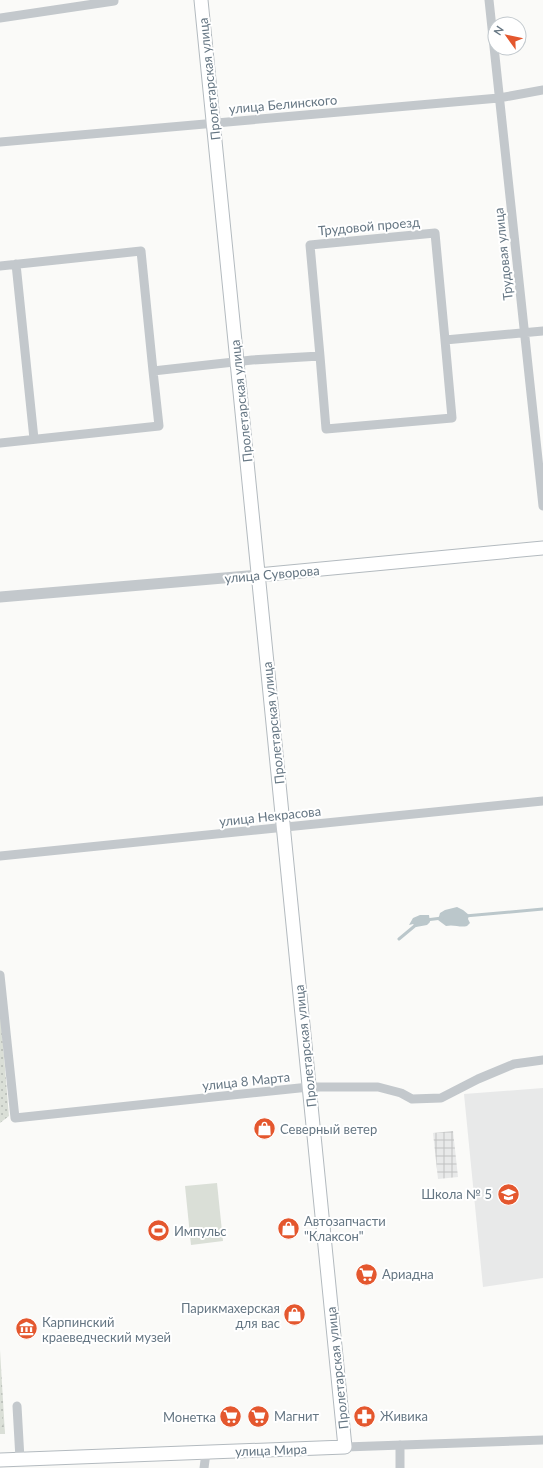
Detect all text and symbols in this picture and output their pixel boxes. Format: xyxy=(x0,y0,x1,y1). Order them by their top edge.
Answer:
north arrow xyxy=(487,16,527,56)
street label: Пролетарская улица xyxy=(195,17,223,141)
text: N xyxy=(490,23,506,37)
street label: улица Белинского xyxy=(228,91,338,117)
street label: Трудовая улица xyxy=(490,207,516,301)
street label: Трудовой проезд xyxy=(317,214,421,238)
street label: Пролетарская улица xyxy=(227,339,255,463)
street label: улица Суворова xyxy=(224,562,320,586)
street label: Пролетарская улица xyxy=(259,661,287,785)
street label: улица Некрасова xyxy=(218,803,322,829)
street label: Пролетарская улица xyxy=(291,984,319,1108)
street label: улица 8 Марта xyxy=(201,1068,291,1094)
shop icon: Северный ветер xyxy=(251,1116,277,1142)
place label: Северный ветер xyxy=(280,1121,377,1137)
school or university icon: Школа № 5 xyxy=(495,1181,521,1207)
place label: Школа № 5 xyxy=(421,1186,492,1202)
place label: Автозапчасти "Клаксон" xyxy=(304,1213,386,1244)
shop icon: Автозапчасти "Клаксон" xyxy=(275,1215,301,1241)
sports icon: Импульс xyxy=(145,1218,171,1244)
place label: Импульс xyxy=(174,1223,226,1239)
supermarket icon: Ариадна xyxy=(354,1261,380,1287)
place label: Ариадна xyxy=(382,1266,434,1282)
place label: Парикмахерская для вас xyxy=(181,1300,280,1331)
shop icon: Парикмахерская для вас xyxy=(282,1302,308,1328)
street label: Пролетарская улица xyxy=(323,1306,351,1430)
place label: Карпинский краеведческий музей xyxy=(42,1314,171,1345)
museum icon: Карпинский краеведческий музей xyxy=(13,1316,39,1342)
supermarket icon: Магнит xyxy=(246,1403,272,1429)
pharmacy icon: Живика xyxy=(352,1403,378,1429)
supermarket icon: Монетка xyxy=(218,1404,244,1430)
place label: Магнит xyxy=(274,1408,320,1424)
place label: Живика xyxy=(380,1408,428,1424)
place label: Монетка xyxy=(163,1409,216,1425)
street label: улица Мира xyxy=(235,1441,307,1459)

